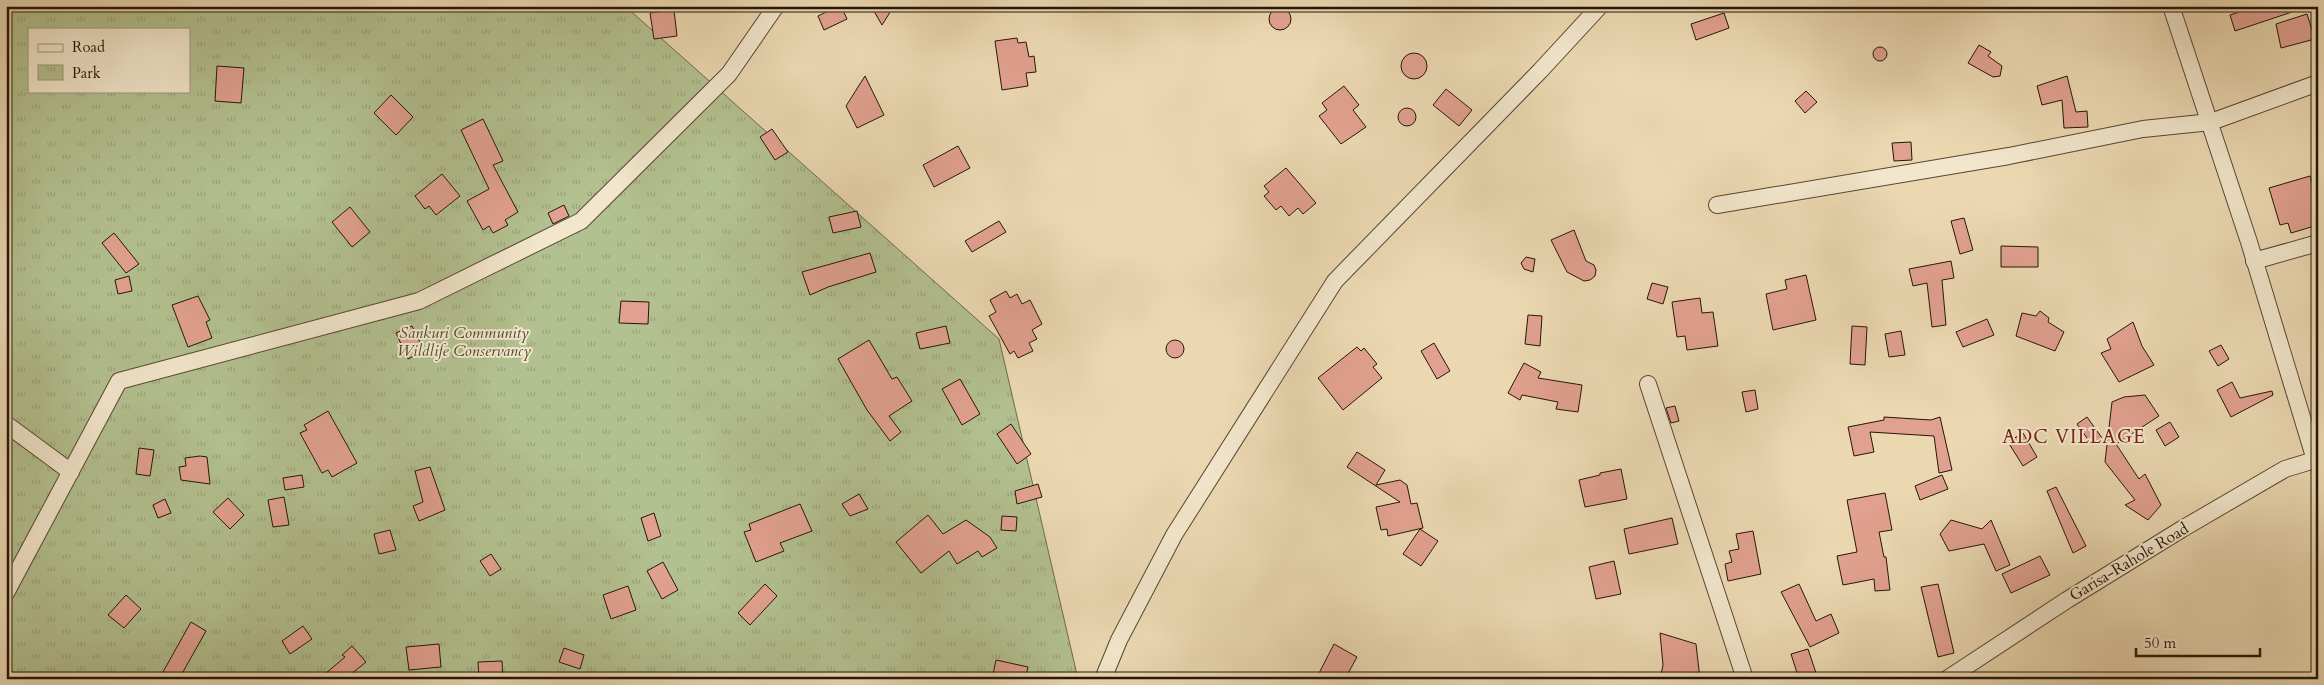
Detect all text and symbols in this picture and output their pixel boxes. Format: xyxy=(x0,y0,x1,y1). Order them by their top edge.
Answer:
legend xyxy=(28,28,190,92)
text: Road xyxy=(72,37,105,57)
text: Park xyxy=(72,63,101,83)
park label: Sankuri Community Wildlife Conservancy xyxy=(397,322,531,362)
district label: ADC VILLAGE xyxy=(2002,424,2146,450)
street label: Garisa-Rahole Road xyxy=(2065,517,2193,606)
scale bar xyxy=(2136,625,2260,657)
text: 50 m xyxy=(2144,633,2176,653)

